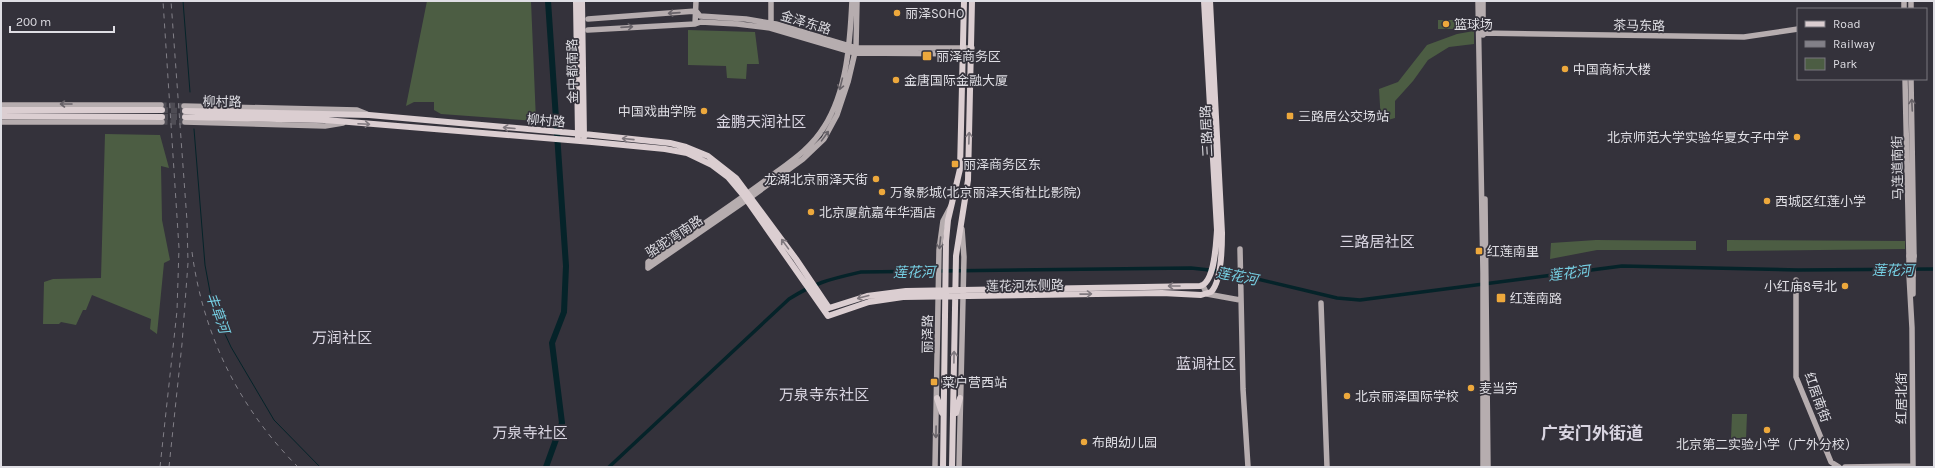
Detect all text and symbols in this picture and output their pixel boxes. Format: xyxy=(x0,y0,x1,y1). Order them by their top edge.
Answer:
place label: 丽泽SOHO xyxy=(905,6,964,21)
scale bar xyxy=(10,8,114,34)
street label: 金泽东路 xyxy=(779,8,833,37)
marker: 丽泽SOHO xyxy=(892,8,902,18)
legend xyxy=(1797,8,1927,80)
one-way arrow xyxy=(668,9,681,16)
text: 200 m xyxy=(16,15,51,29)
place label: 篮球场 xyxy=(1454,17,1493,32)
text: Road xyxy=(1833,17,1861,31)
street label: 茶马东路 xyxy=(1613,18,1665,33)
marker: 篮球场 xyxy=(1441,19,1451,29)
one-way arrow xyxy=(620,24,633,31)
text: Railway xyxy=(1833,37,1875,51)
street label: 金中都南路 xyxy=(564,38,581,104)
place label: 丽泽商务区 xyxy=(936,49,1001,64)
marker: 丽泽商务区 xyxy=(921,50,933,62)
text: Park xyxy=(1833,57,1858,71)
place label: 中国商标大楼 xyxy=(1573,62,1651,77)
marker: 中国商标大楼 xyxy=(1560,64,1570,74)
place label: 金唐国际金融大厦 xyxy=(904,73,1008,88)
marker: 金唐国际金融大厦 xyxy=(891,75,901,85)
one-way arrow xyxy=(836,78,844,91)
street label: 柳村路 xyxy=(202,94,242,109)
one-way arrow xyxy=(1909,99,1916,112)
one-way arrow xyxy=(60,100,73,108)
place label: 中国戏曲学院 xyxy=(618,104,696,119)
street label: 三路居路 xyxy=(1198,105,1215,157)
marker: 中国戏曲学院 xyxy=(699,106,709,116)
place label: 三路居公交场站 xyxy=(1298,109,1389,124)
street label: 柳村路 xyxy=(526,111,566,130)
marker: 三路居公交场站 xyxy=(1285,111,1295,121)
district label: 金鹏天润社区 xyxy=(716,113,806,131)
one-way arrow xyxy=(357,121,370,128)
one-way arrow xyxy=(503,124,516,132)
place label: 北京师范大学实验华夏女子中学 xyxy=(1607,130,1789,145)
one-way arrow xyxy=(821,131,830,142)
one-way arrow xyxy=(966,132,973,145)
marker: 北京师范大学实验华夏女子中学 xyxy=(1792,132,1802,142)
one-way arrow xyxy=(622,135,635,143)
street label: 马连道南街 xyxy=(1889,135,1906,201)
place label: 丽泽商务区东 xyxy=(963,157,1041,172)
marker: 丽泽商务区东 xyxy=(950,159,960,169)
place label: 龙湖北京丽泽天街 xyxy=(764,172,868,187)
marker: 龙湖北京丽泽天街 xyxy=(871,174,881,184)
place label: 万象影城(北京丽泽天街杜比影院) xyxy=(890,185,1081,200)
marker: 万象影城(北京丽泽天街杜比影院) xyxy=(877,187,887,197)
place label: 西城区红莲小学 xyxy=(1775,194,1866,209)
marker: 西城区红莲小学 xyxy=(1762,196,1772,206)
place label: 北京厦航嘉年华酒店 xyxy=(819,205,936,220)
marker: 北京厦航嘉年华酒店 xyxy=(806,207,816,217)
street label: 骆驼湾南路 xyxy=(643,212,706,260)
district label: 三路居社区 xyxy=(1339,233,1415,251)
one-way arrow xyxy=(936,236,944,249)
one-way arrow xyxy=(781,238,789,249)
place label: 红莲南里 xyxy=(1487,244,1539,259)
marker: 红莲南里 xyxy=(1474,246,1484,256)
water label: 莲花河 xyxy=(1547,262,1594,284)
water label: 莲花河 xyxy=(1872,262,1917,279)
water label: 莲花河 xyxy=(893,264,938,281)
water label: 莲花河 xyxy=(1215,264,1262,289)
street label: 莲花河东侧路 xyxy=(986,277,1064,294)
place label: 小红庙8号北 xyxy=(1764,279,1837,294)
marker: 小红庙8号北 xyxy=(1840,281,1850,291)
one-way arrow xyxy=(1168,282,1181,290)
one-way arrow xyxy=(1079,290,1092,298)
water label: 丰草河 xyxy=(202,291,234,339)
place label: 红莲南路 xyxy=(1510,291,1562,306)
marker: 红莲南路 xyxy=(1495,292,1507,304)
one-way arrow xyxy=(857,294,870,302)
street label: 丽泽路 xyxy=(920,314,935,354)
district label: 万润社区 xyxy=(312,329,372,347)
one-way arrow xyxy=(950,351,958,364)
district label: 蓝调社区 xyxy=(1176,355,1236,373)
street label: 红居南街 xyxy=(1802,370,1833,424)
street label: 红居北街 xyxy=(1894,372,1909,424)
place label: 菜户营西站 xyxy=(942,375,1007,390)
marker: 菜户营西站 xyxy=(929,377,939,387)
place label: 麦当劳 xyxy=(1479,381,1518,396)
marker: 麦当劳 xyxy=(1466,383,1476,393)
district label: 万泉寺东社区 xyxy=(779,386,869,404)
place label: 北京丽泽国际学校 xyxy=(1355,389,1459,404)
marker: 北京丽泽国际学校 xyxy=(1342,391,1352,401)
district label: 广安门外街道 xyxy=(1541,423,1643,443)
district label: 万泉寺社区 xyxy=(492,424,568,442)
one-way arrow xyxy=(932,425,940,438)
marker: 北京第二实验小学（广外分校） xyxy=(1762,425,1772,435)
place label: 布朗幼儿园 xyxy=(1092,435,1157,450)
marker: 布朗幼儿园 xyxy=(1079,437,1089,447)
place label: 北京第二实验小学（广外分校） xyxy=(1676,437,1858,452)

